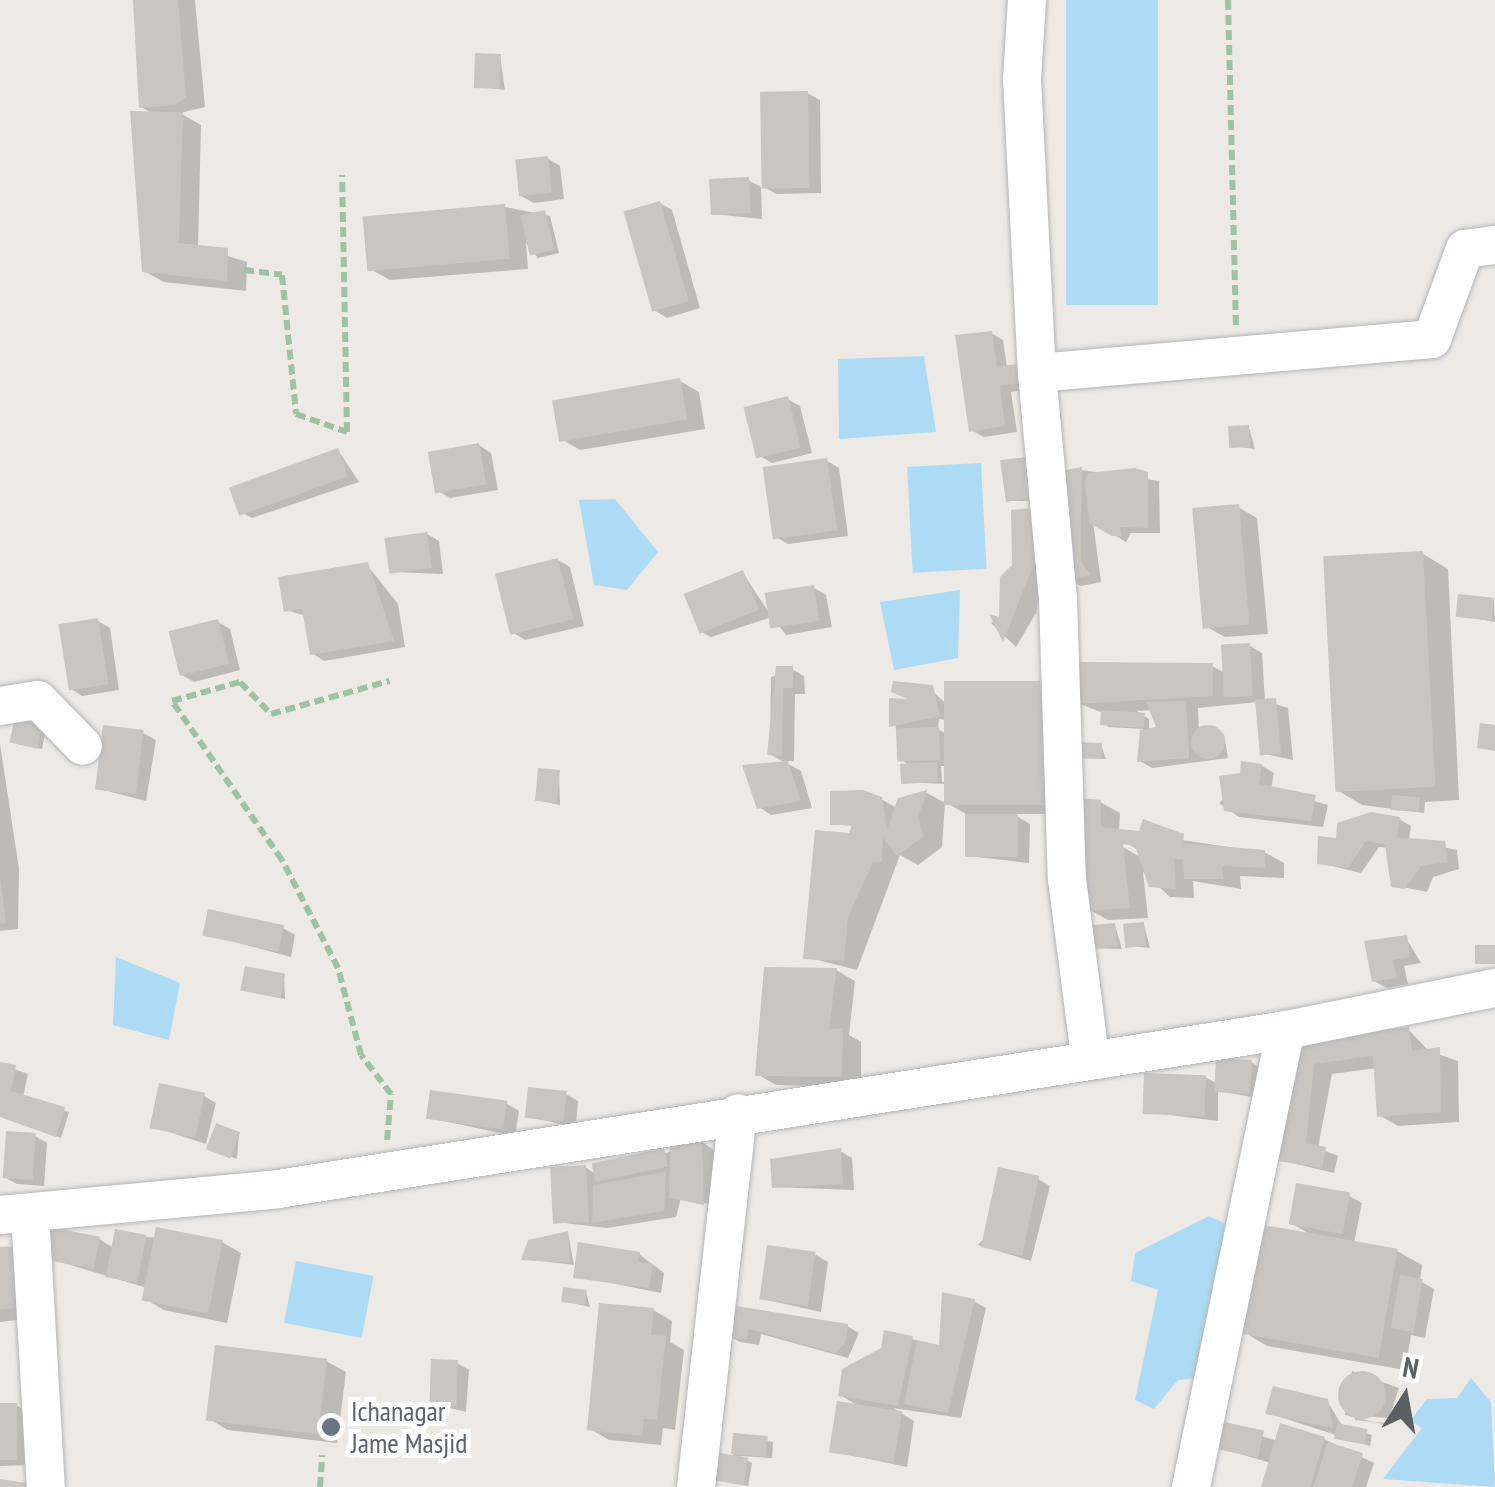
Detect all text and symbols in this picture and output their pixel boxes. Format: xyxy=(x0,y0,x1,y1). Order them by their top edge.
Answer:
north arrow xyxy=(1355,1347,1455,1447)
text: N xyxy=(1400,1347,1422,1387)
place label: Ichanagar Jame Masjid xyxy=(351,1394,467,1460)
marker: Ichanagar Jame Masjid xyxy=(320,1416,342,1438)

